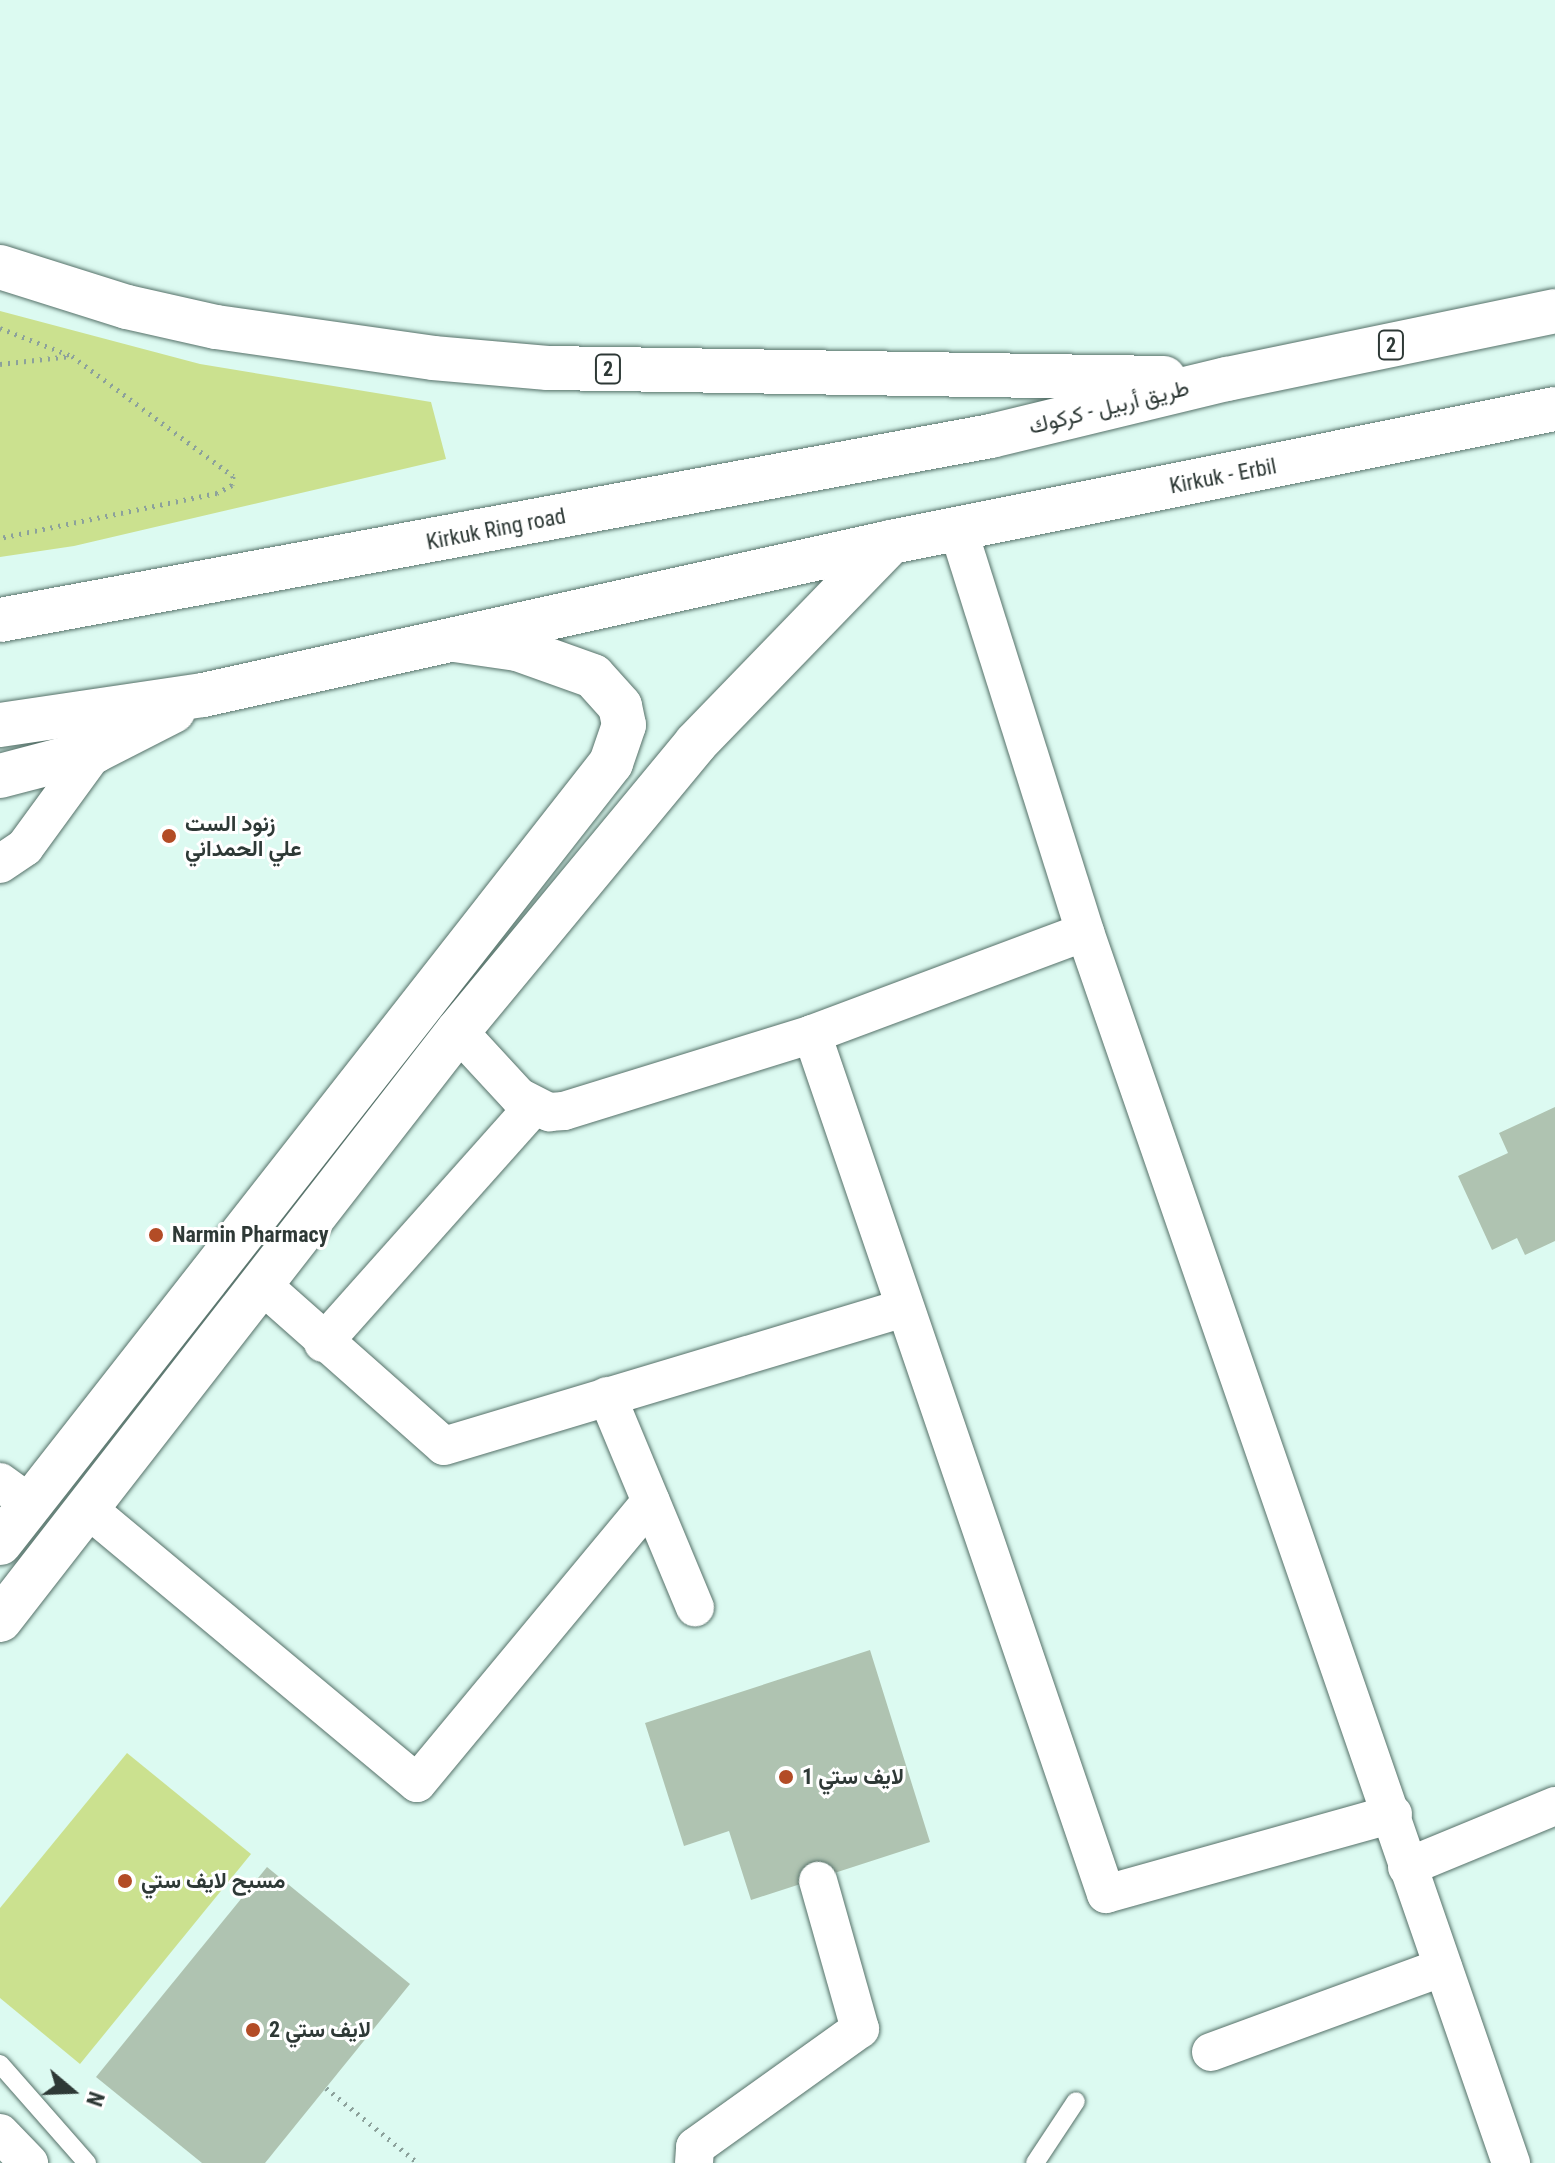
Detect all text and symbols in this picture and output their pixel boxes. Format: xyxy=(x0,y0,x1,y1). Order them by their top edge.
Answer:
road number: 2 xyxy=(1377,329,1405,361)
road number: 2 xyxy=(594,353,622,385)
street label: طريق أربيل - كركوك xyxy=(1026,374,1192,440)
street label: Kirkuk - Erbil xyxy=(1167,453,1279,499)
street label: Kirkuk Ring road xyxy=(424,503,568,555)
place label: زنود الست علي الحمداني xyxy=(185,810,302,862)
marker: زنود الست علي الحمداني xyxy=(160,827,178,845)
place label: Narmin Pharmacy xyxy=(172,1222,328,1248)
marker: Narmin Pharmacy xyxy=(147,1226,165,1244)
place label: لايف ستي 1 xyxy=(802,1764,904,1790)
marker: لايف ستي 1 xyxy=(777,1768,795,1786)
place label: مسبح لايف ستي xyxy=(141,1868,285,1894)
marker: مسبح لايف ستي xyxy=(116,1872,134,1890)
place label: لايف ستي 2 xyxy=(269,2017,371,2043)
marker: لايف ستي 2 xyxy=(244,2021,262,2039)
north arrow xyxy=(32,2051,112,2131)
text: N xyxy=(81,2089,109,2109)

